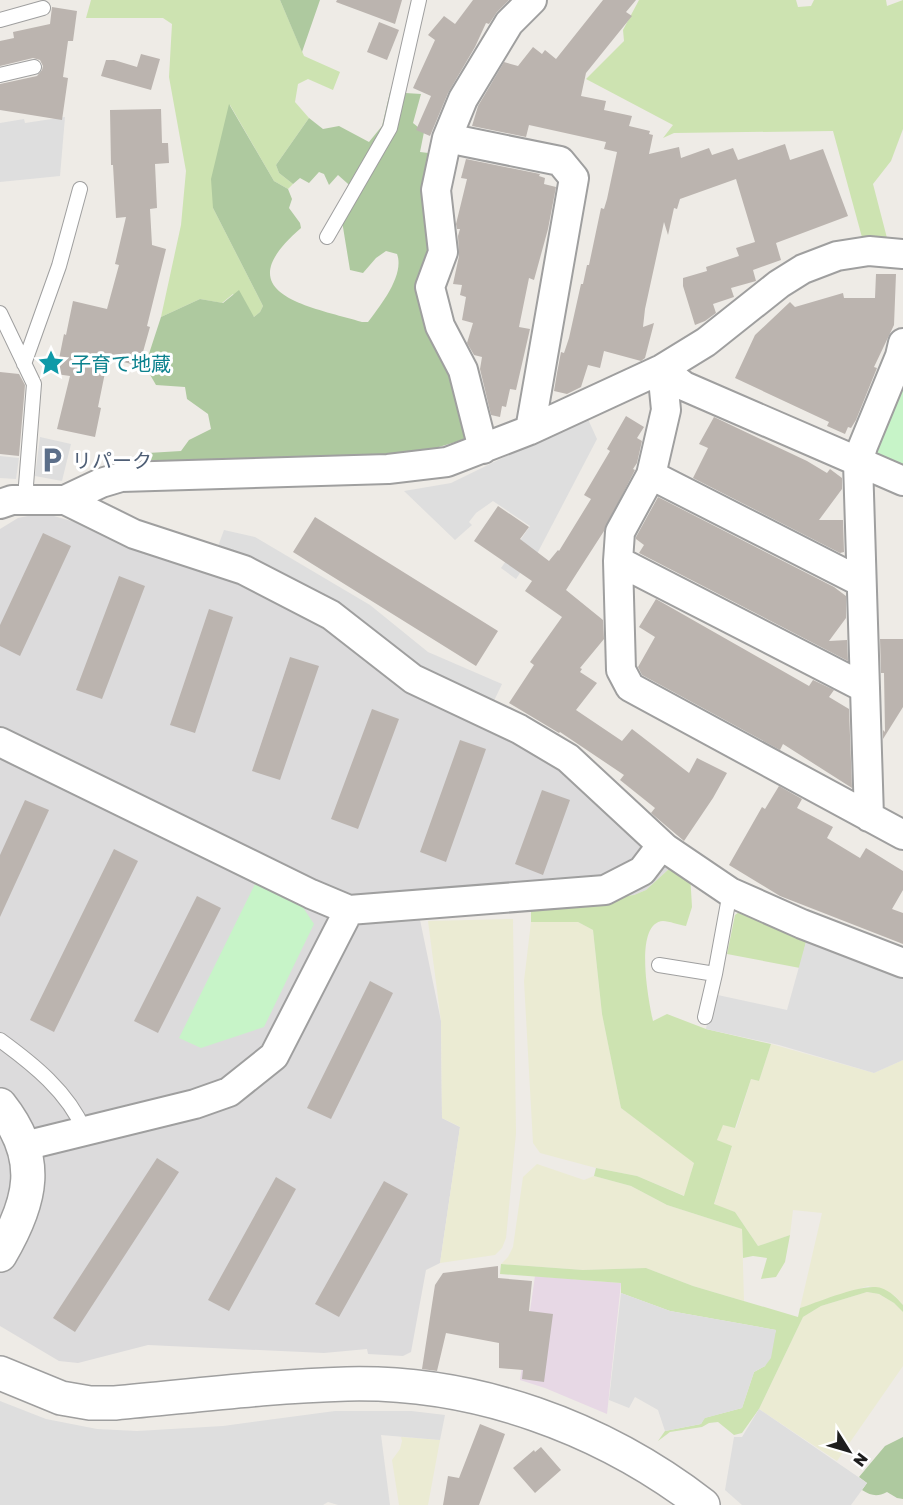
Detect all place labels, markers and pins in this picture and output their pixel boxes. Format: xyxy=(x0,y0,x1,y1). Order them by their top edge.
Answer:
place icon: 子育て地蔵 xyxy=(36,348,66,378)
place label: 子育て地蔵 xyxy=(71,351,171,375)
parking icon: リパーク xyxy=(37,445,67,475)
place label: リパーク xyxy=(72,448,152,472)

